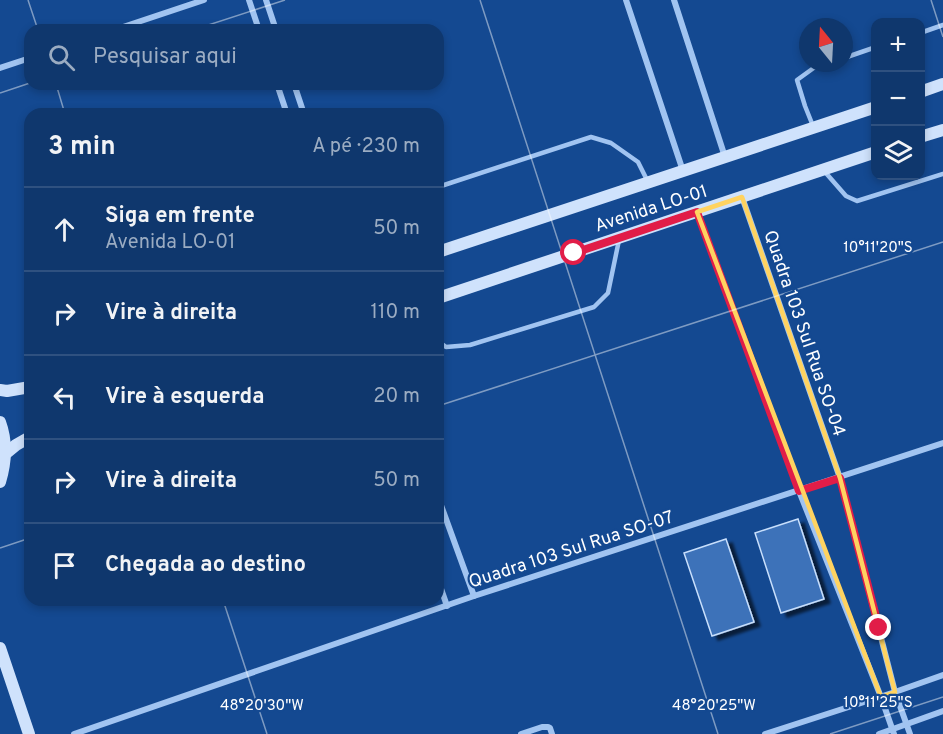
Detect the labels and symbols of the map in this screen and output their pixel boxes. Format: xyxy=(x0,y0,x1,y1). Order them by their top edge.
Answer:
north arrow xyxy=(799,18,853,72)
street label: Avenida LO-01 xyxy=(592,180,711,239)
street label: Quadra 103 Sul Rua SO-04 xyxy=(757,227,850,439)
route start xyxy=(560,239,586,265)
text: 10°11'20"S xyxy=(843,239,913,258)
street label: Quadra 103 Sul Rua SO-07 xyxy=(466,506,677,594)
route end xyxy=(865,614,891,640)
text: 10°11'25"S xyxy=(843,694,913,713)
text: 48°20'30"W xyxy=(220,697,304,716)
text: 48°20'25"W xyxy=(672,697,756,716)

